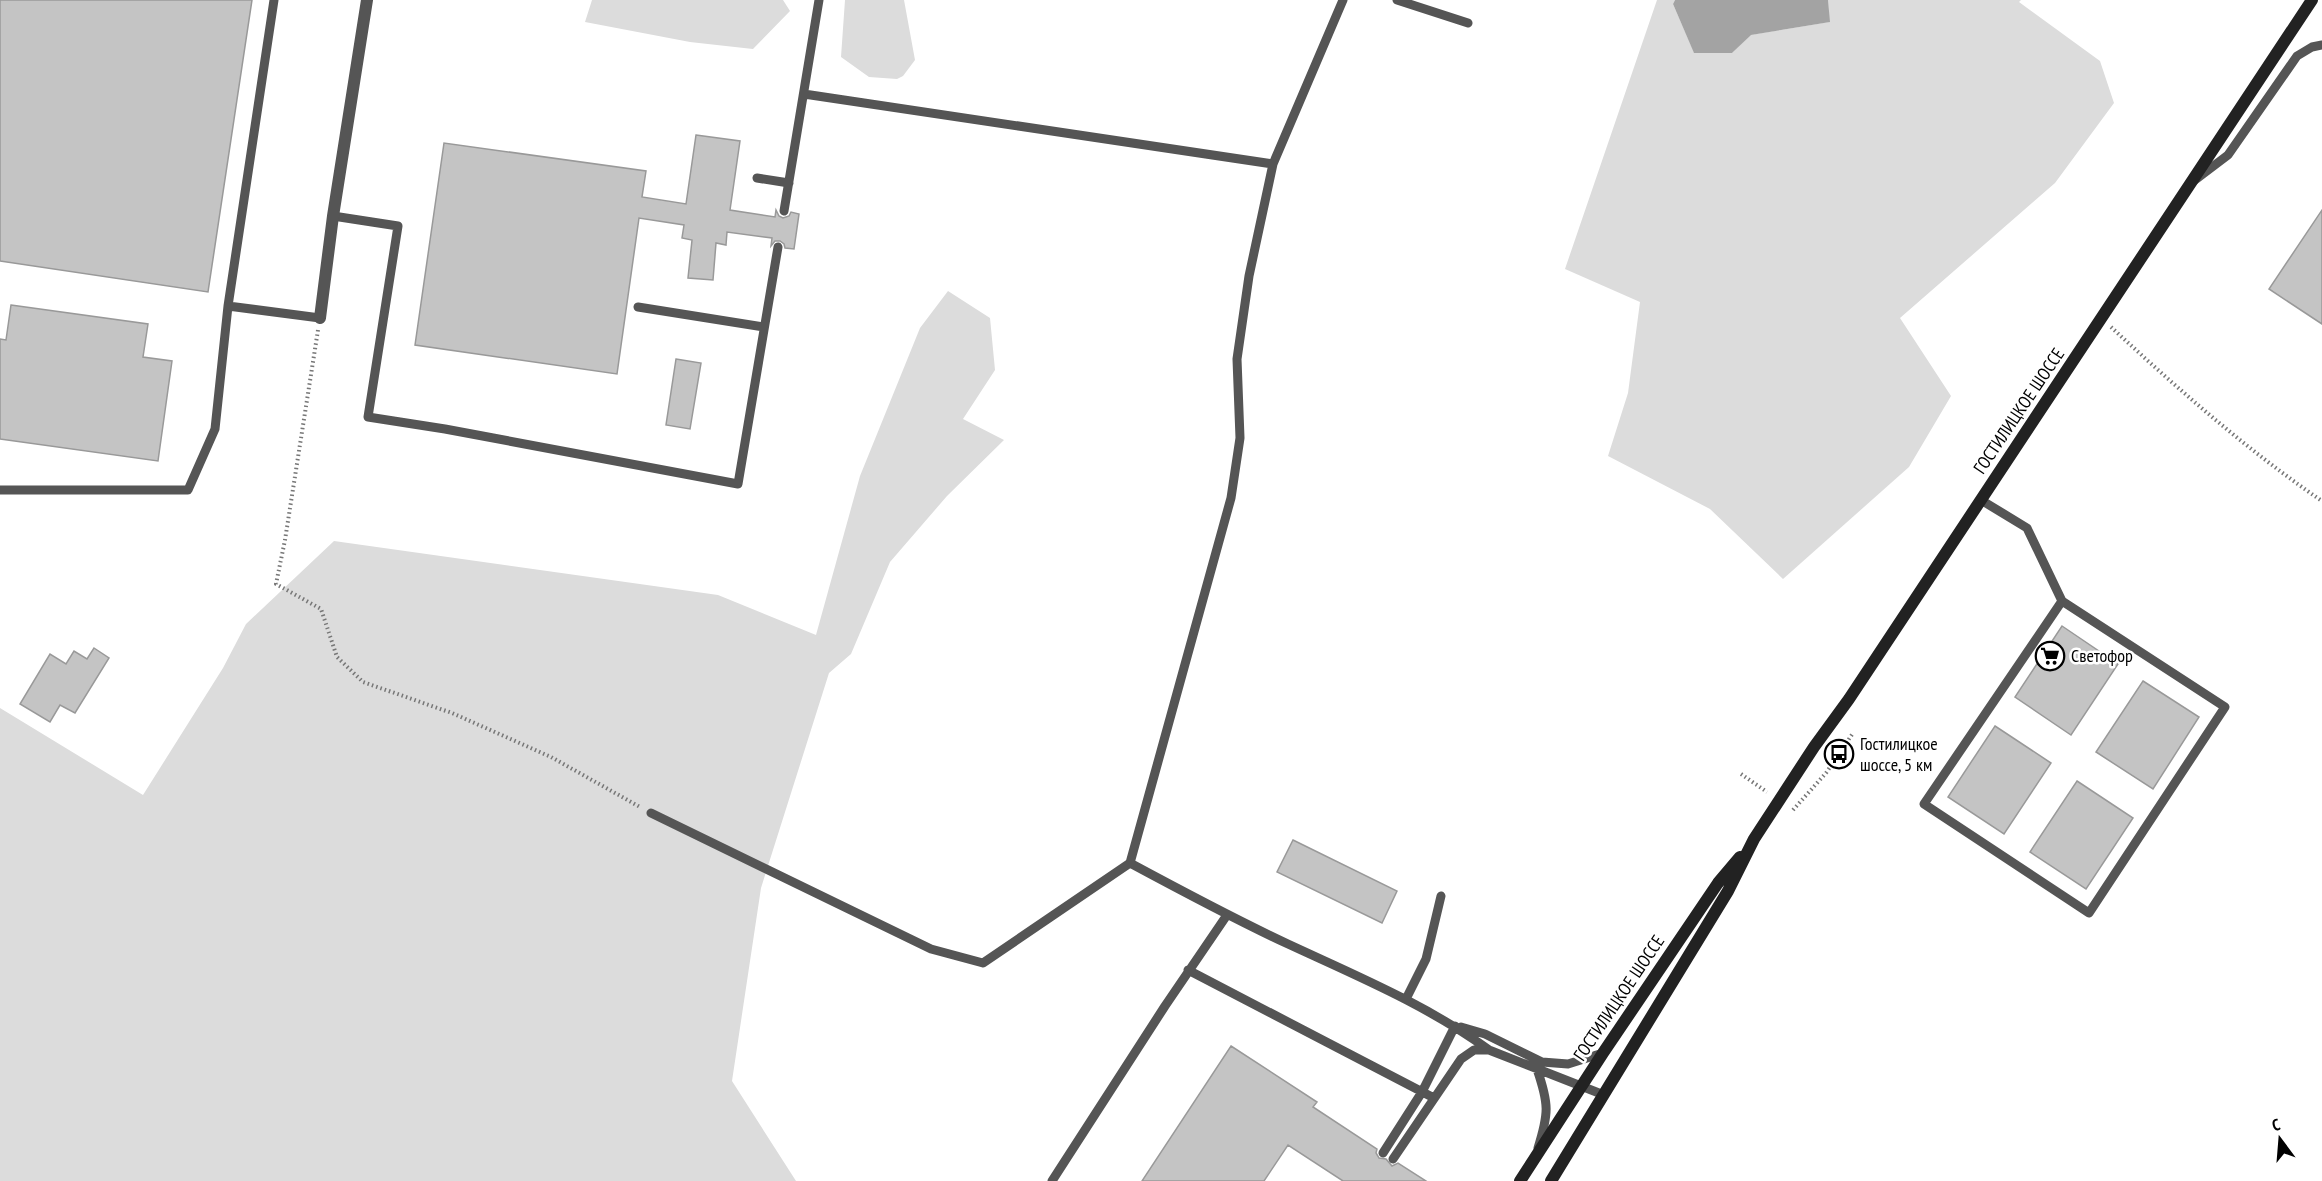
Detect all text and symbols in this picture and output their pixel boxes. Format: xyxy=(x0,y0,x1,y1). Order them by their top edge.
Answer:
street label: ГОСТИЛИЦКОЕ ШОССЕ xyxy=(1968,343,2069,478)
supermarket icon: Светофор xyxy=(2034,640,2066,672)
place label: Светофор xyxy=(2071,644,2133,667)
place label: Гостилицкое шоссе, 5 км xyxy=(1860,732,1938,776)
bus stop icon: Гостилицкое шоссе, 5 км xyxy=(1823,738,1855,770)
street label: ГОСТИЛИЦКОЕ ШОССЕ xyxy=(1568,930,1669,1065)
north arrow xyxy=(2250,1109,2310,1169)
text: С xyxy=(2270,1114,2283,1135)

